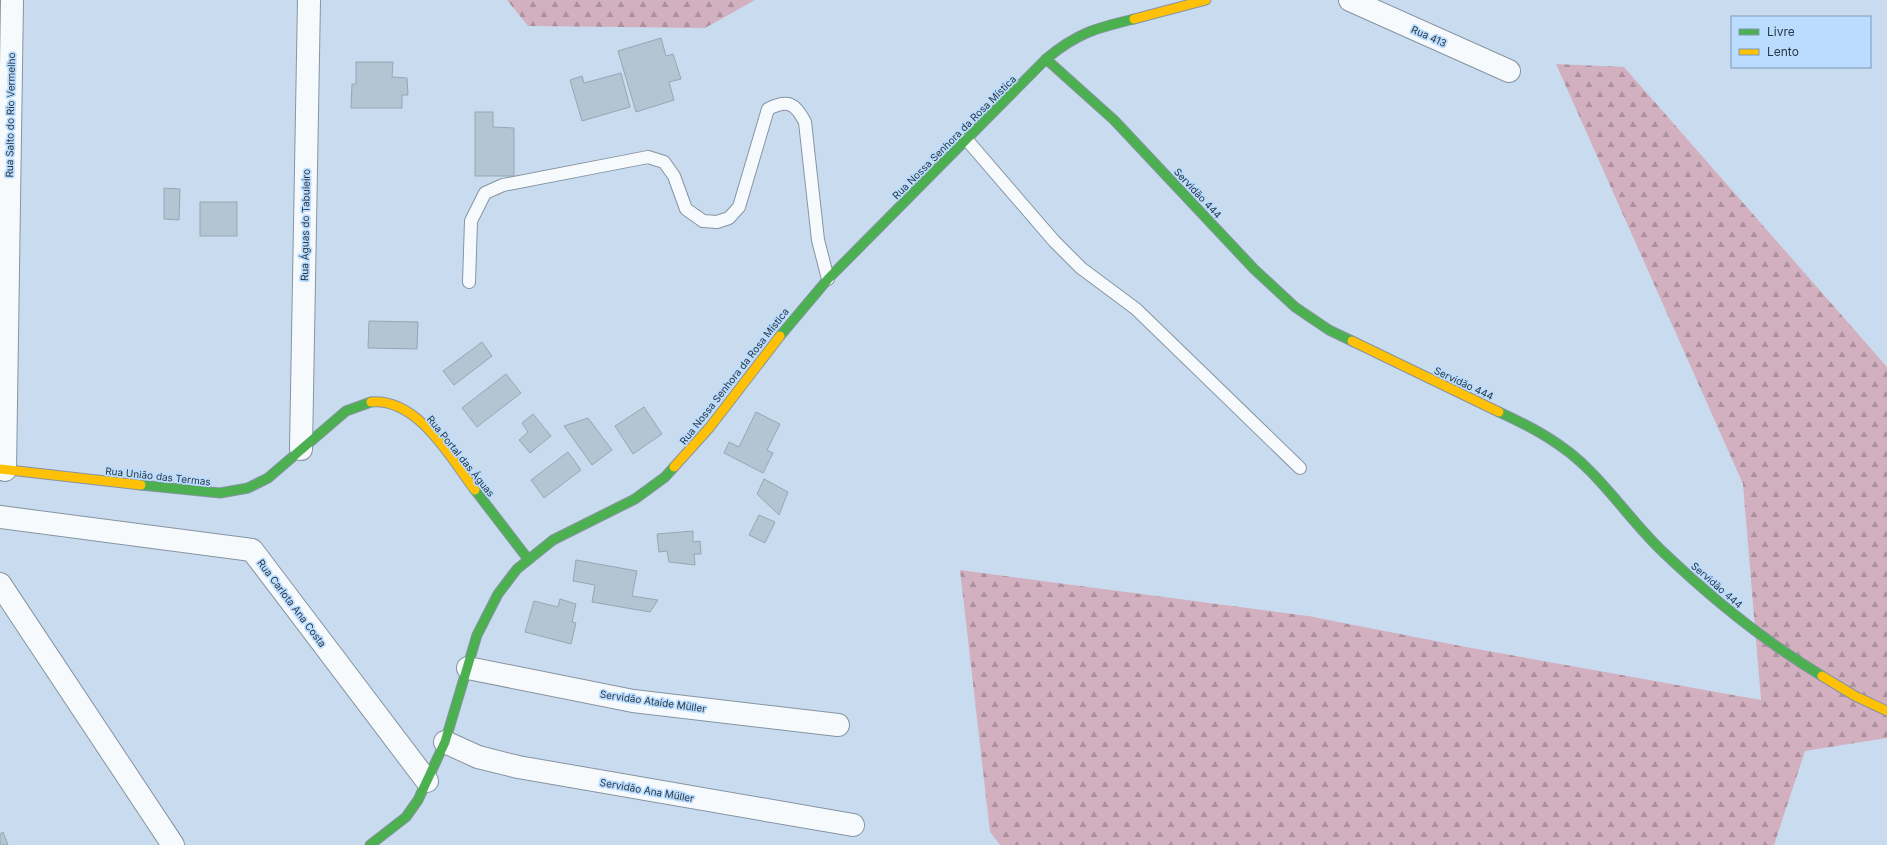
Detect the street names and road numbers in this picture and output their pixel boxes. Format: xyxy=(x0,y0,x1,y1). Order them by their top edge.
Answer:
street label: Rua 413 xyxy=(1410,23,1448,49)
street label: Rua Salto do Rio Vermelho xyxy=(3,52,17,178)
street label: Rua Nossa Senhora da Rosa Mística xyxy=(890,73,1018,201)
street label: Servidão 444 xyxy=(1172,165,1224,221)
street label: Rua Águas do Tabuleiro xyxy=(297,169,312,281)
street label: Rua Nossa Senhora da Rosa Mística xyxy=(677,305,791,447)
street label: Servidão 444 xyxy=(1432,364,1496,402)
street label: Rua Portal das Águas xyxy=(425,412,498,499)
street label: Rua União das Termas xyxy=(105,464,211,488)
street label: Rua Carlota Ana Costa xyxy=(255,557,329,649)
street label: Servidão 444 xyxy=(1689,559,1745,611)
street label: Servidão Ataíde Müller xyxy=(599,688,707,714)
street label: Servidão Ana Müller xyxy=(599,776,695,804)

